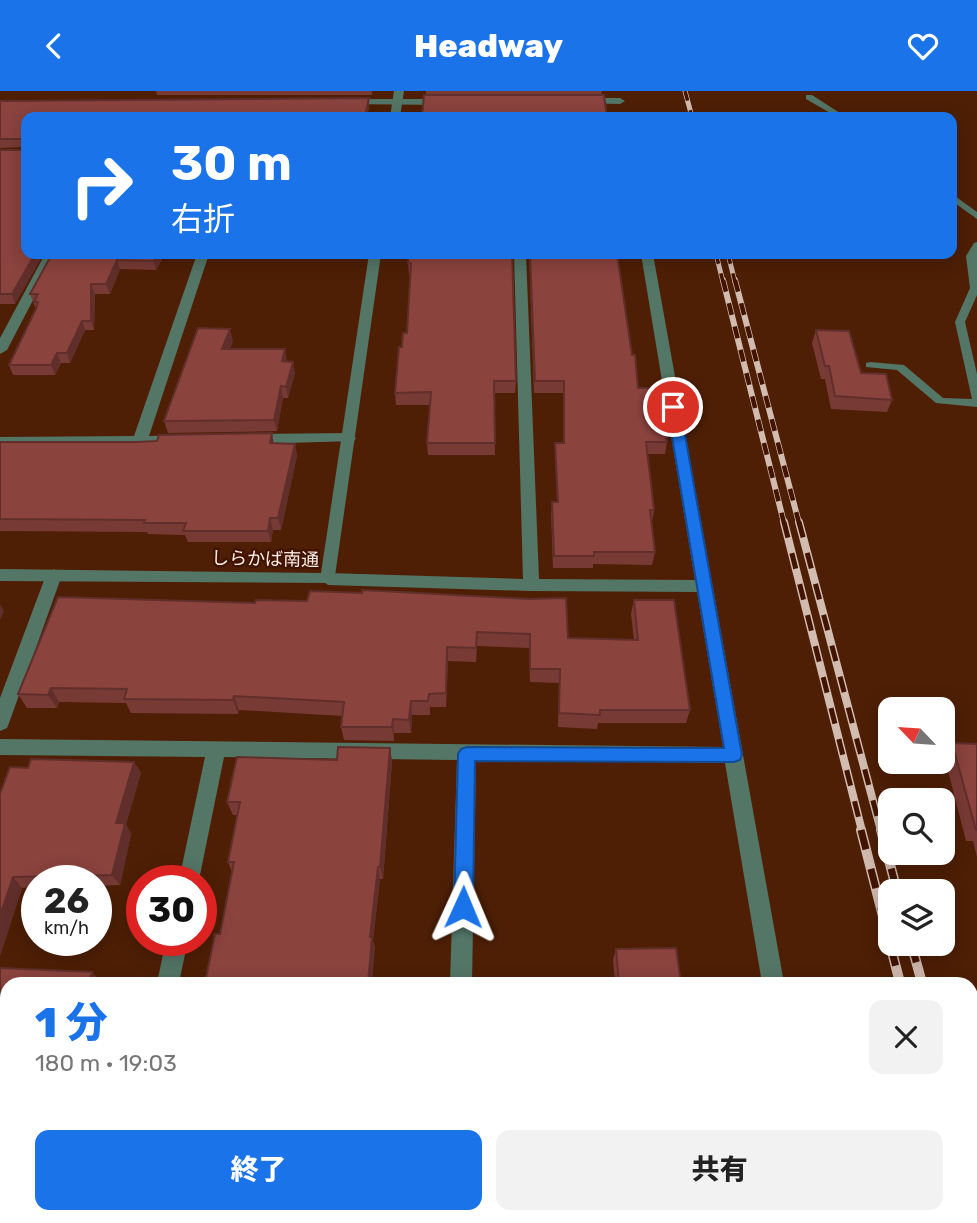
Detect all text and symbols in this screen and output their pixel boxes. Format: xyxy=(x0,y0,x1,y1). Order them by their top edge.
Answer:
icon: back xyxy=(35,27,73,65)
text: Headway xyxy=(414,27,563,65)
icon: heart xyxy=(904,27,942,65)
text: 30 m xyxy=(171,134,292,192)
icon: right xyxy=(56,140,147,231)
text: 右折 xyxy=(171,200,235,238)
pin xyxy=(643,377,703,437)
icon: arrive xyxy=(654,388,692,426)
street label: しらかば南通 xyxy=(211,547,319,571)
north arrow xyxy=(878,697,956,773)
map controls xyxy=(878,697,955,956)
button: search xyxy=(878,788,955,865)
speed limit sign: 30 xyxy=(126,865,217,956)
position arrow xyxy=(426,870,500,944)
button: layers xyxy=(878,879,955,956)
text: 26 xyxy=(44,880,89,922)
text: km/h xyxy=(44,917,89,939)
text: 1 分 xyxy=(35,998,108,1048)
button: close xyxy=(869,1000,943,1074)
text: 180 m · 19:03 xyxy=(35,1049,177,1077)
button: 終了 xyxy=(35,1130,482,1210)
button: 共有 xyxy=(496,1130,943,1210)

